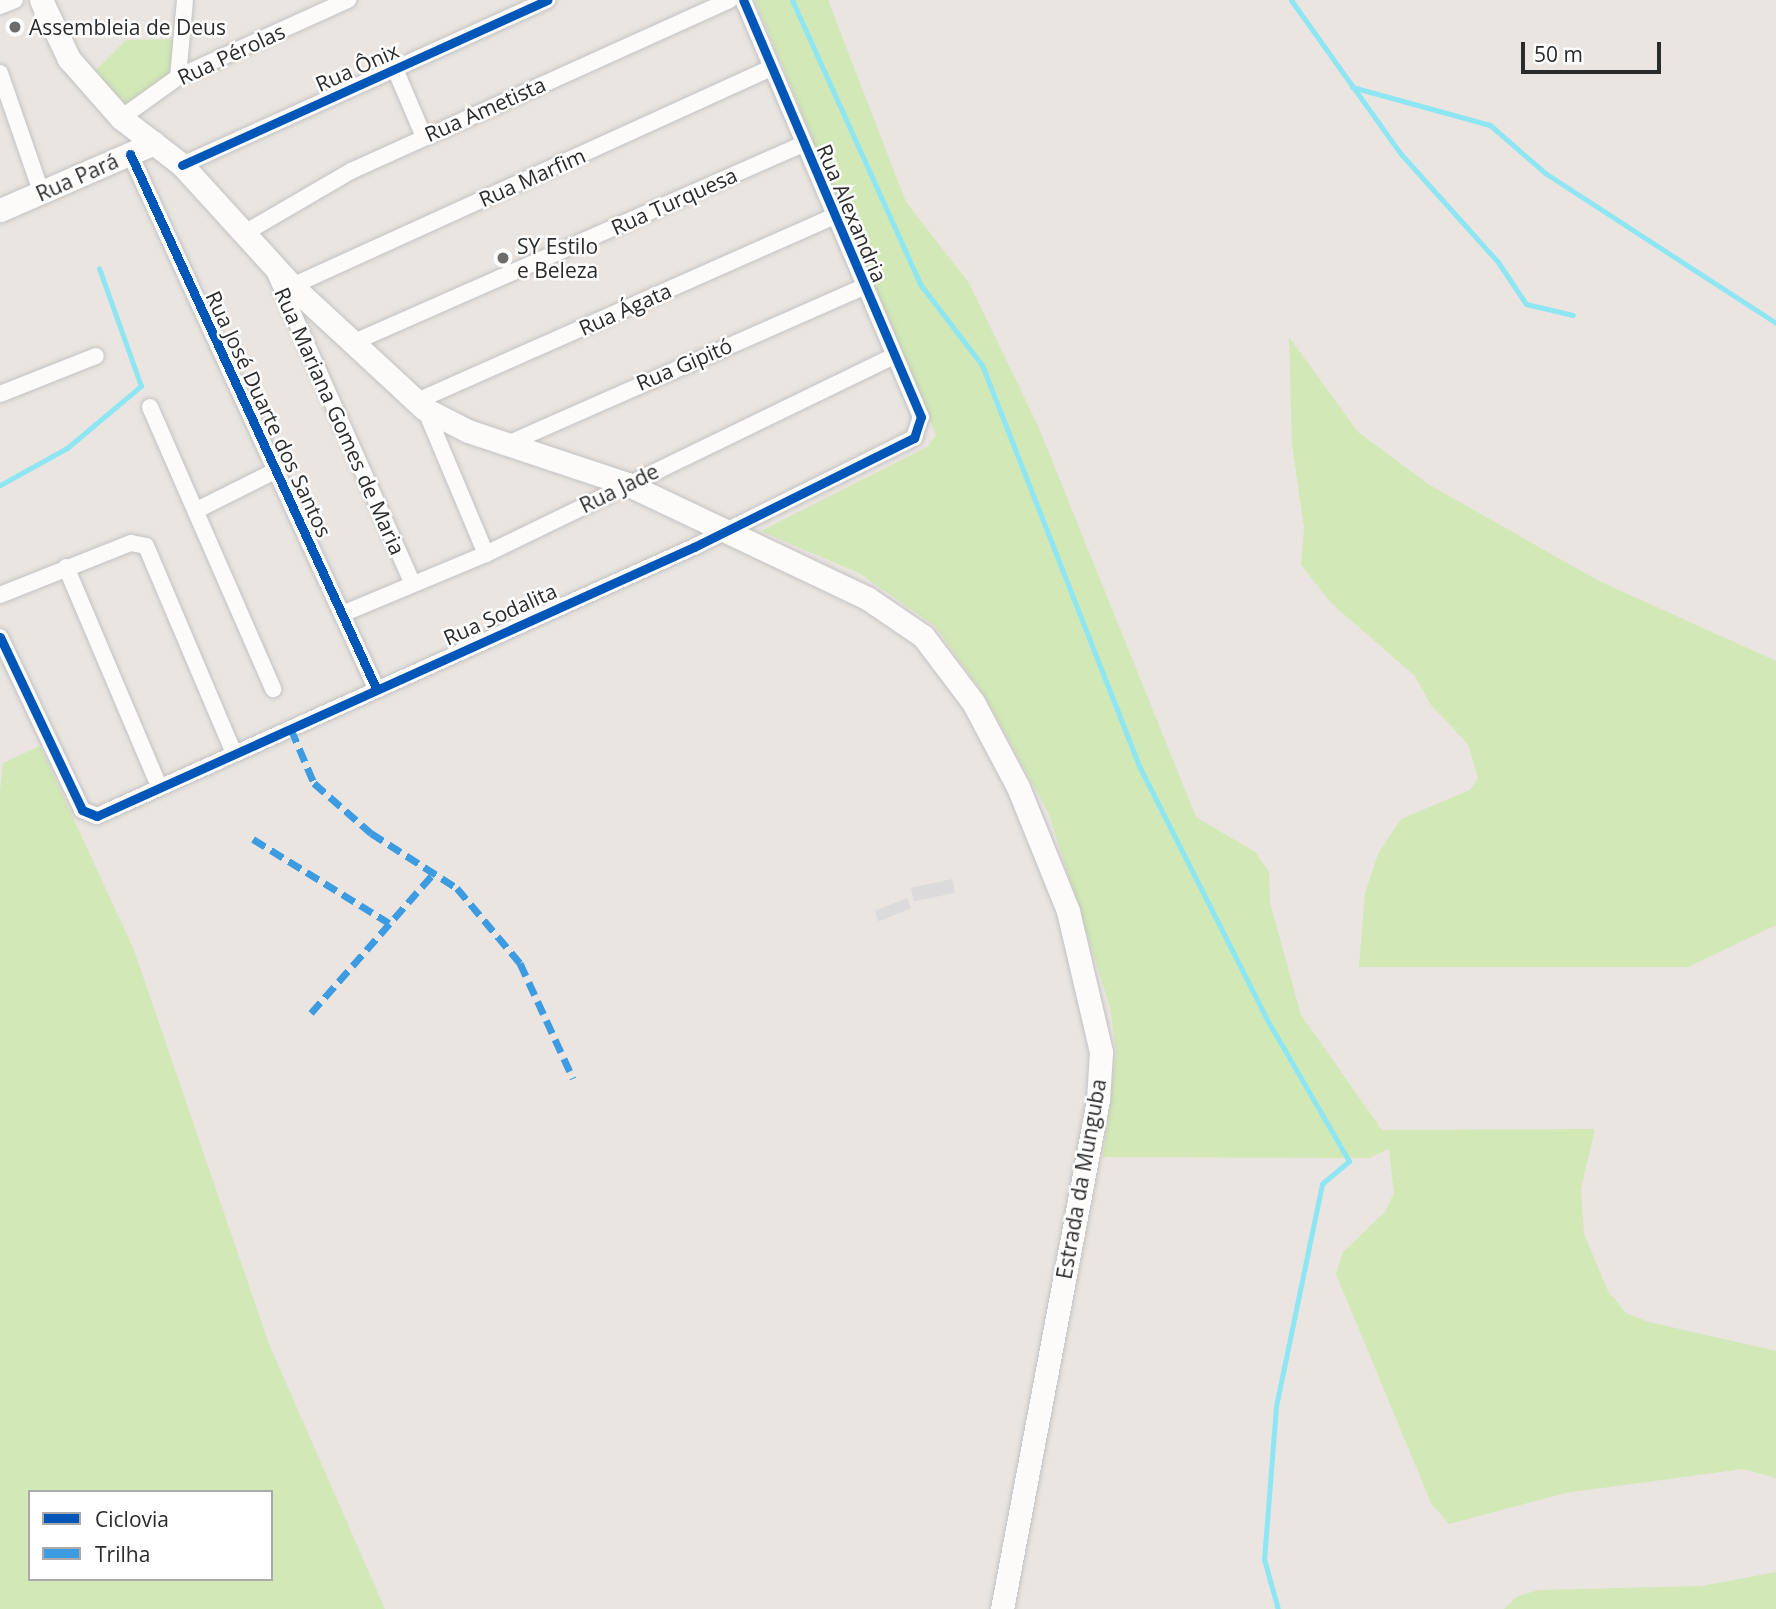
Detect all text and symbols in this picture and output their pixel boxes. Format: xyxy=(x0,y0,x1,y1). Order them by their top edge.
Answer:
place label: Assembleia de Deus xyxy=(29,14,226,40)
street label: Rua Pérolas xyxy=(173,18,289,90)
marker: Assembleia de Deus xyxy=(7,19,23,35)
scale bar xyxy=(1524,28,1664,72)
street label: Rua Ônix xyxy=(311,37,403,97)
text: 50 m xyxy=(1534,40,1583,68)
street label: Rua Ametista xyxy=(421,71,549,147)
street label: Rua Alexandria xyxy=(812,140,892,286)
street label: Rua Marfim xyxy=(475,142,589,212)
street label: Rua Pará xyxy=(32,148,122,206)
street label: Rua Turquesa xyxy=(607,162,741,240)
place label: SY Estilo e Beleza xyxy=(517,233,598,283)
marker: SY Estilo e Beleza xyxy=(495,250,511,266)
street label: Rua Ágata xyxy=(575,277,675,341)
street label: Rua Mariana Gomes de Maria xyxy=(270,283,410,559)
street label: Rua José Duarte dos Santos xyxy=(201,287,337,541)
street label: Rua Gipitó xyxy=(632,333,736,395)
street label: Rua Jade xyxy=(575,458,663,518)
street label: Rua Sodalita xyxy=(439,578,561,650)
street label: Estrada da Munguba xyxy=(1051,1077,1111,1281)
legend xyxy=(28,1490,273,1581)
text: Ciclovia xyxy=(95,1505,169,1533)
text: Trilha xyxy=(95,1540,150,1568)

